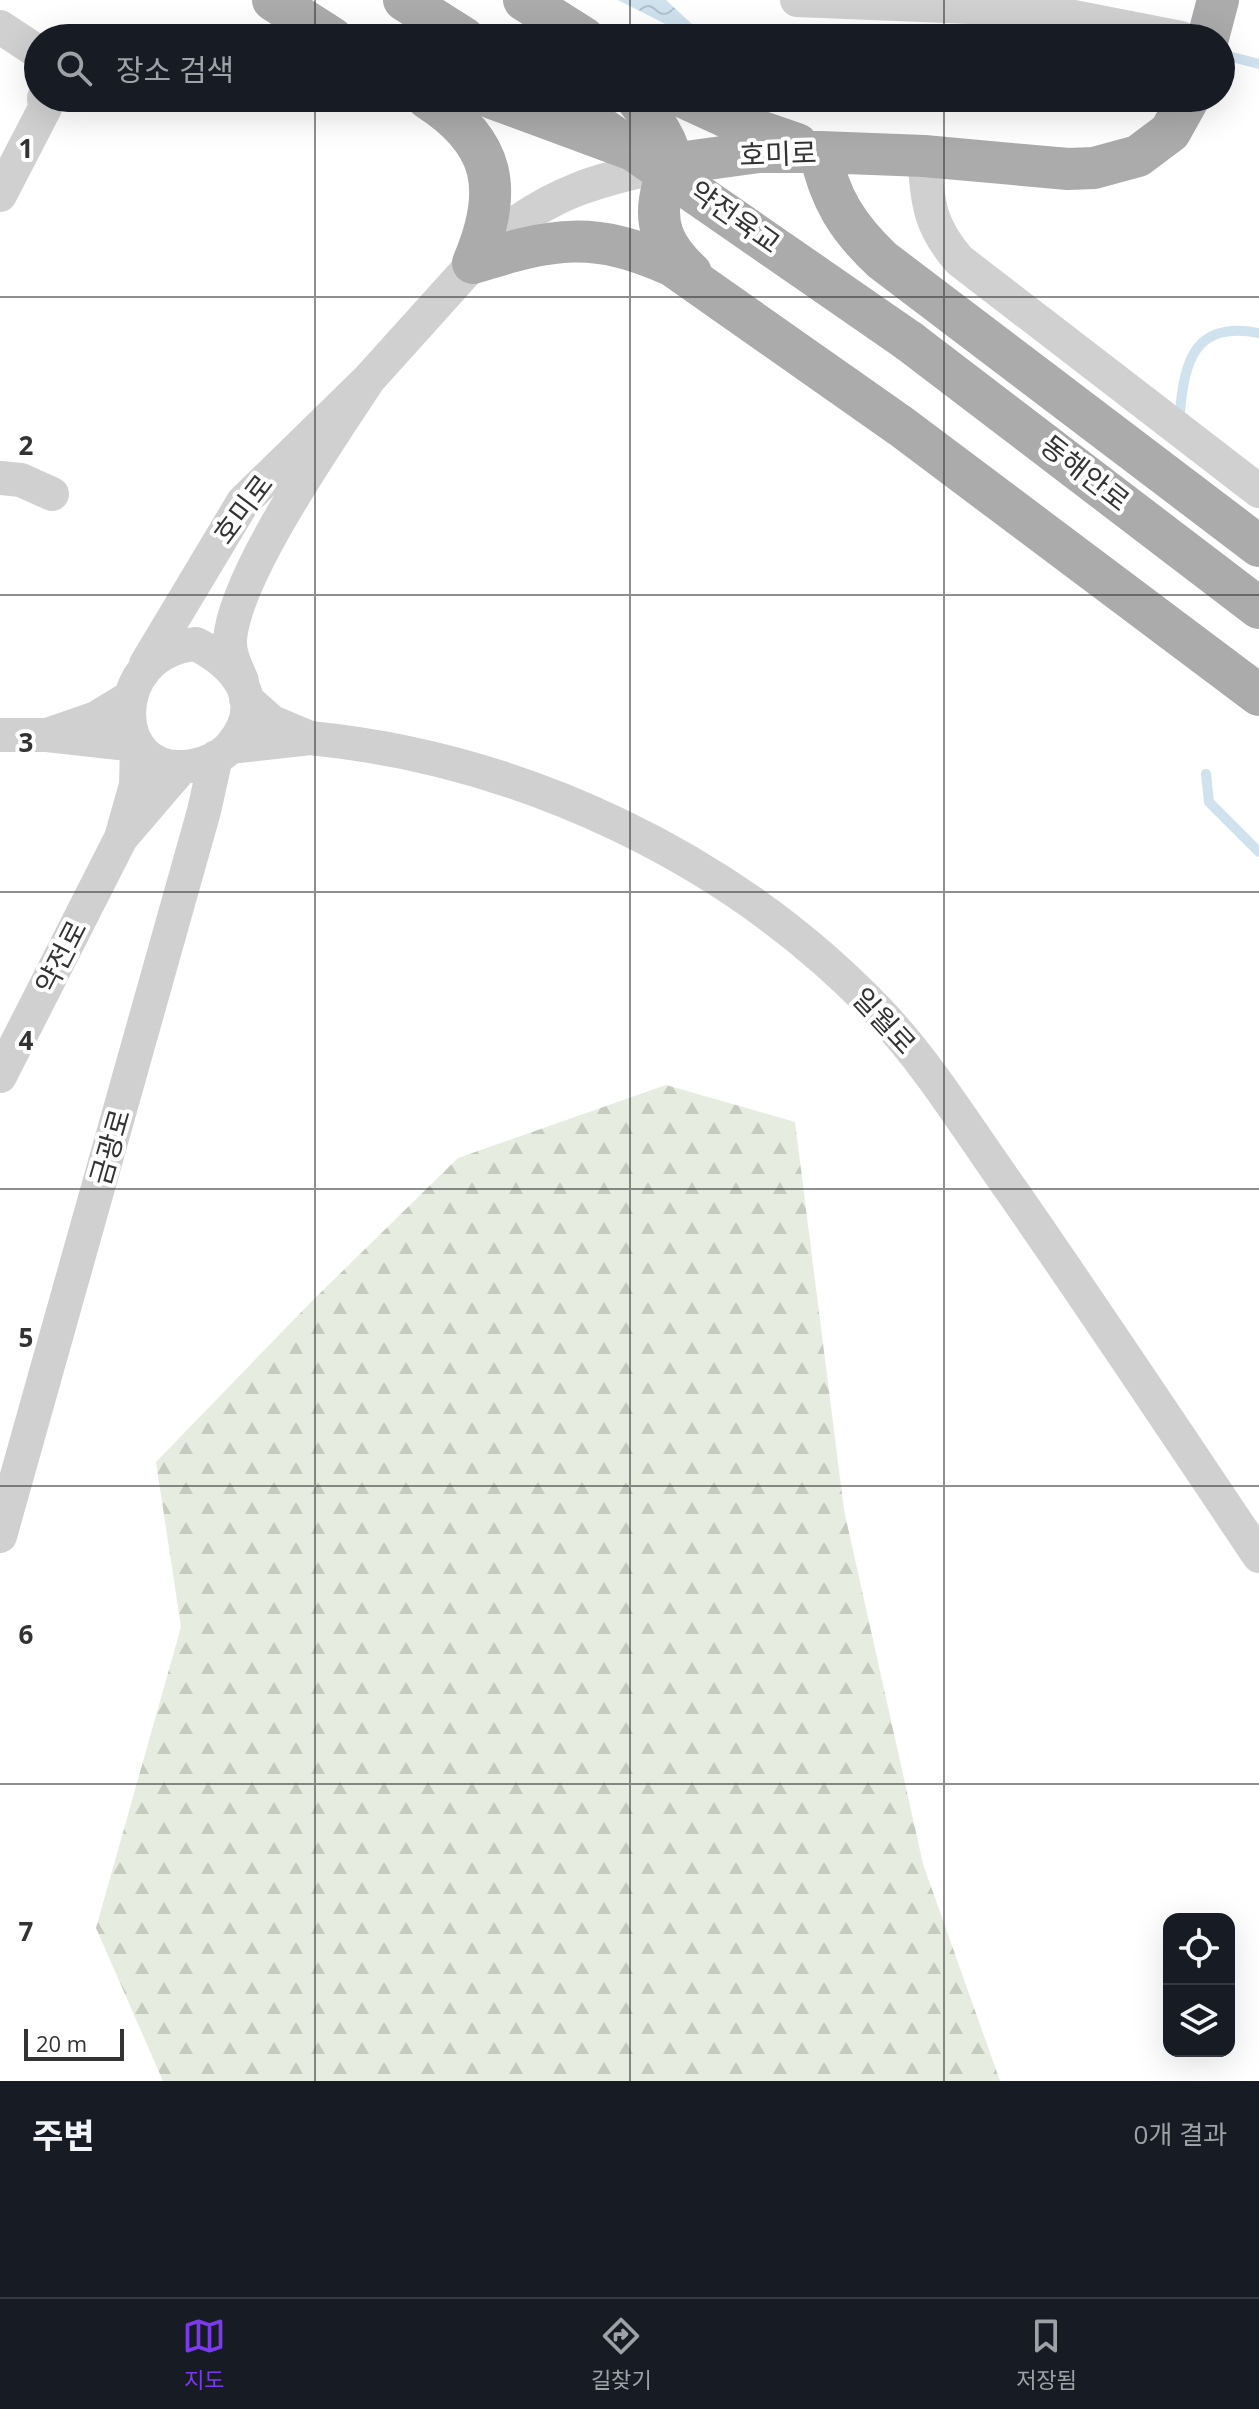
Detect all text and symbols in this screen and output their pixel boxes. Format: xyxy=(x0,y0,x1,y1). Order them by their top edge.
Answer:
search box xyxy=(24,24,1235,112)
icon: search xyxy=(52,46,96,90)
text: 장소 검색 xyxy=(116,49,234,90)
text: 1 xyxy=(19,130,33,166)
street label: 호미로 xyxy=(739,133,817,173)
street label: 약전육교 xyxy=(682,171,789,261)
street label: 동해안로 xyxy=(1033,426,1138,519)
text: 2 xyxy=(19,427,34,463)
street label: 호미로 xyxy=(204,466,281,551)
text: 3 xyxy=(19,724,33,760)
street label: 약전로 xyxy=(26,913,95,1000)
street label: 일월로 xyxy=(844,979,925,1062)
text: 4 xyxy=(19,1022,34,1058)
street label: 금광로 xyxy=(80,1104,138,1189)
text: 5 xyxy=(19,1319,33,1355)
text: 6 xyxy=(19,1616,34,1652)
text: 7 xyxy=(19,1913,34,1949)
map controls xyxy=(1163,1913,1235,2057)
button: locate xyxy=(1163,1913,1235,1985)
button: layers xyxy=(1163,1985,1235,2057)
scale bar xyxy=(24,2025,124,2061)
text: 20 m xyxy=(36,2028,87,2058)
text: 주변 xyxy=(32,2112,95,2158)
text: 0개 결과 xyxy=(1134,2116,1227,2152)
tab: 지도 xyxy=(182,2314,226,2394)
tab: 길찾기 xyxy=(591,2314,651,2394)
tab: 저장됨 xyxy=(1016,2314,1077,2394)

